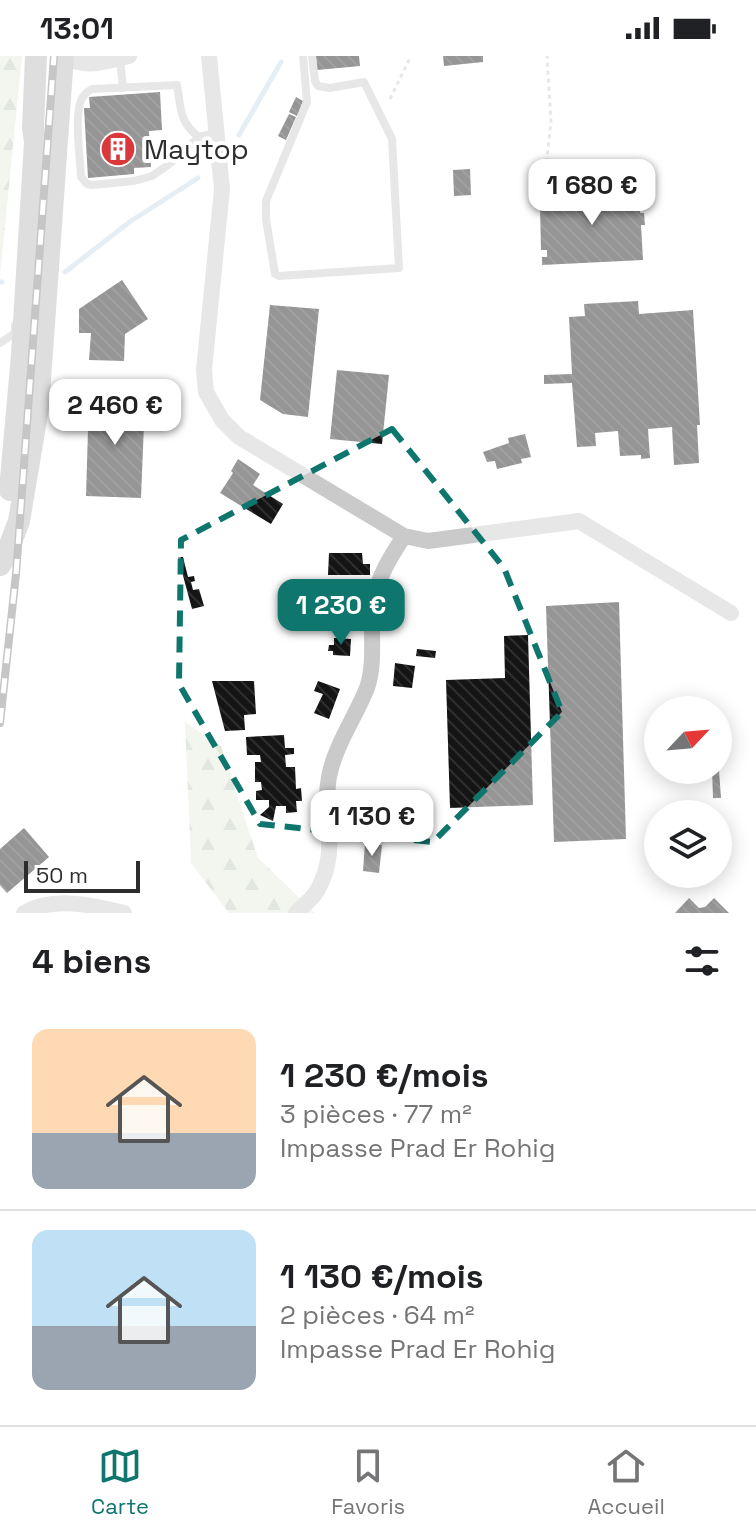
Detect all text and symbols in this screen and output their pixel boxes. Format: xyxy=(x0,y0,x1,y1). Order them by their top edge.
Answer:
text: 13:01 xyxy=(40,9,114,48)
building icon: Maytop xyxy=(99,130,137,168)
place label: Maytop xyxy=(144,131,249,167)
pin: 1 680 € xyxy=(518,159,666,227)
text: 1 680 € xyxy=(546,168,638,202)
pin: 2 460 € xyxy=(41,379,189,447)
text: 2 460 € xyxy=(67,388,163,422)
pin: 1 230 € xyxy=(267,579,415,647)
text: 1 230 € xyxy=(296,588,386,622)
north arrow xyxy=(644,696,732,784)
map controls xyxy=(644,696,732,888)
pin: 1 130 € xyxy=(298,790,446,858)
text: 1 130 € xyxy=(329,799,416,833)
button: layers xyxy=(644,800,732,888)
scale bar xyxy=(24,857,140,893)
text: 50 m xyxy=(36,861,88,889)
icon: filters xyxy=(680,939,724,983)
text: 4 biens xyxy=(32,940,151,983)
text: 1 230 €/mois xyxy=(280,1054,489,1097)
icon: home xyxy=(96,1061,192,1157)
text: 3 pièces · 77 m² xyxy=(280,1097,472,1131)
text: Impasse Prad Er Rohig xyxy=(280,1131,555,1165)
text: 1 130 €/mois xyxy=(280,1255,484,1298)
icon: home xyxy=(96,1262,192,1358)
text: 2 pièces · 64 m² xyxy=(280,1298,474,1332)
text: Impasse Prad Er Rohig xyxy=(280,1332,555,1366)
tab: Carte xyxy=(91,1444,149,1520)
tab: Favoris xyxy=(331,1444,405,1520)
tab: Accueil xyxy=(587,1444,665,1520)

